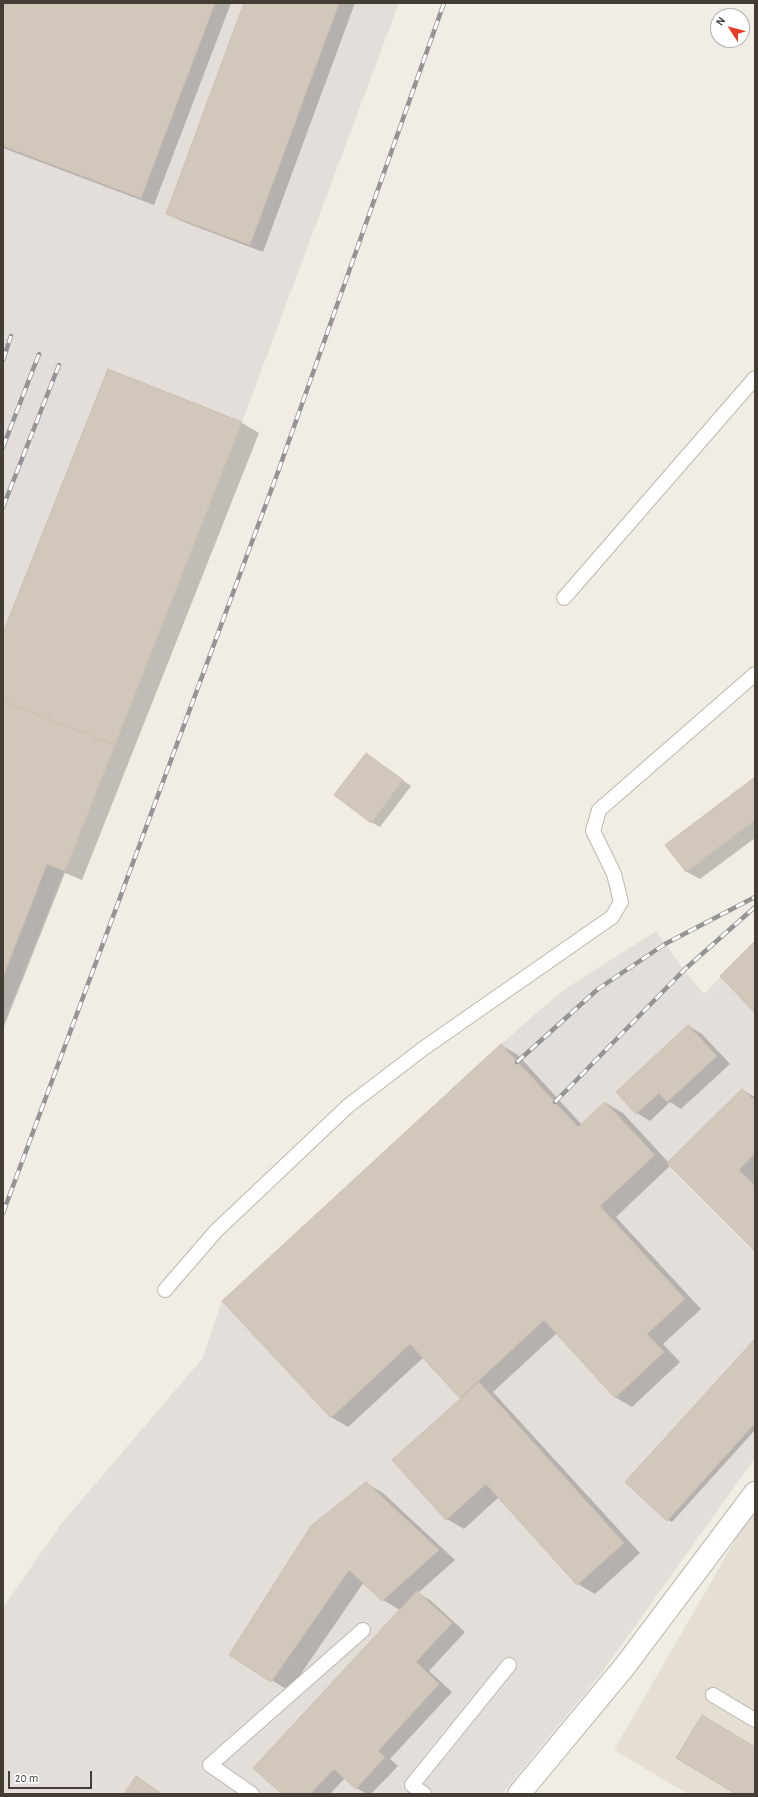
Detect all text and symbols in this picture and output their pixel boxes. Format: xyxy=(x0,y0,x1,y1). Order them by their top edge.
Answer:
north arrow xyxy=(710,8,750,48)
text: N xyxy=(714,15,727,28)
scale bar xyxy=(10,1763,94,1789)
text: 20 m xyxy=(15,1772,38,1784)

